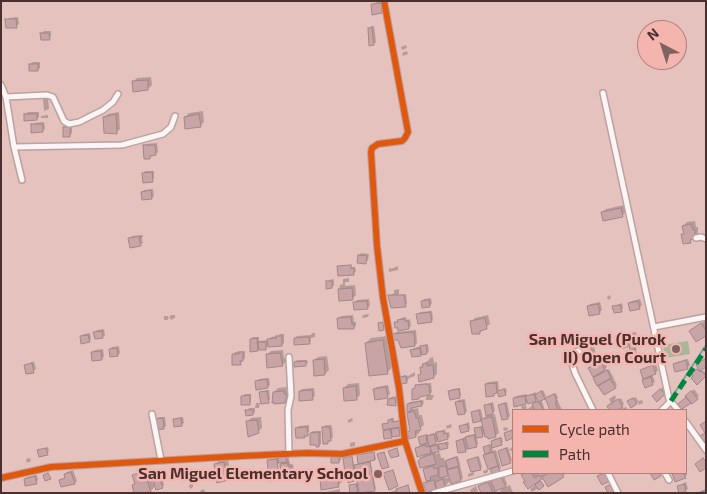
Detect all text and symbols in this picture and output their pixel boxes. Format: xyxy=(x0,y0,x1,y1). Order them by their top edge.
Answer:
north arrow xyxy=(637,20,687,70)
text: N xyxy=(643,24,662,44)
place label: San Miguel (Purok II) Open Court xyxy=(529,330,666,368)
marker: San Miguel (Purok II) Open Court xyxy=(670,343,682,355)
legend xyxy=(512,409,687,474)
text: Cycle path xyxy=(559,420,630,438)
text: Path xyxy=(559,445,590,463)
place label: San Miguel Elementary School xyxy=(138,464,368,484)
marker: San Miguel Elementary School xyxy=(372,468,384,480)

